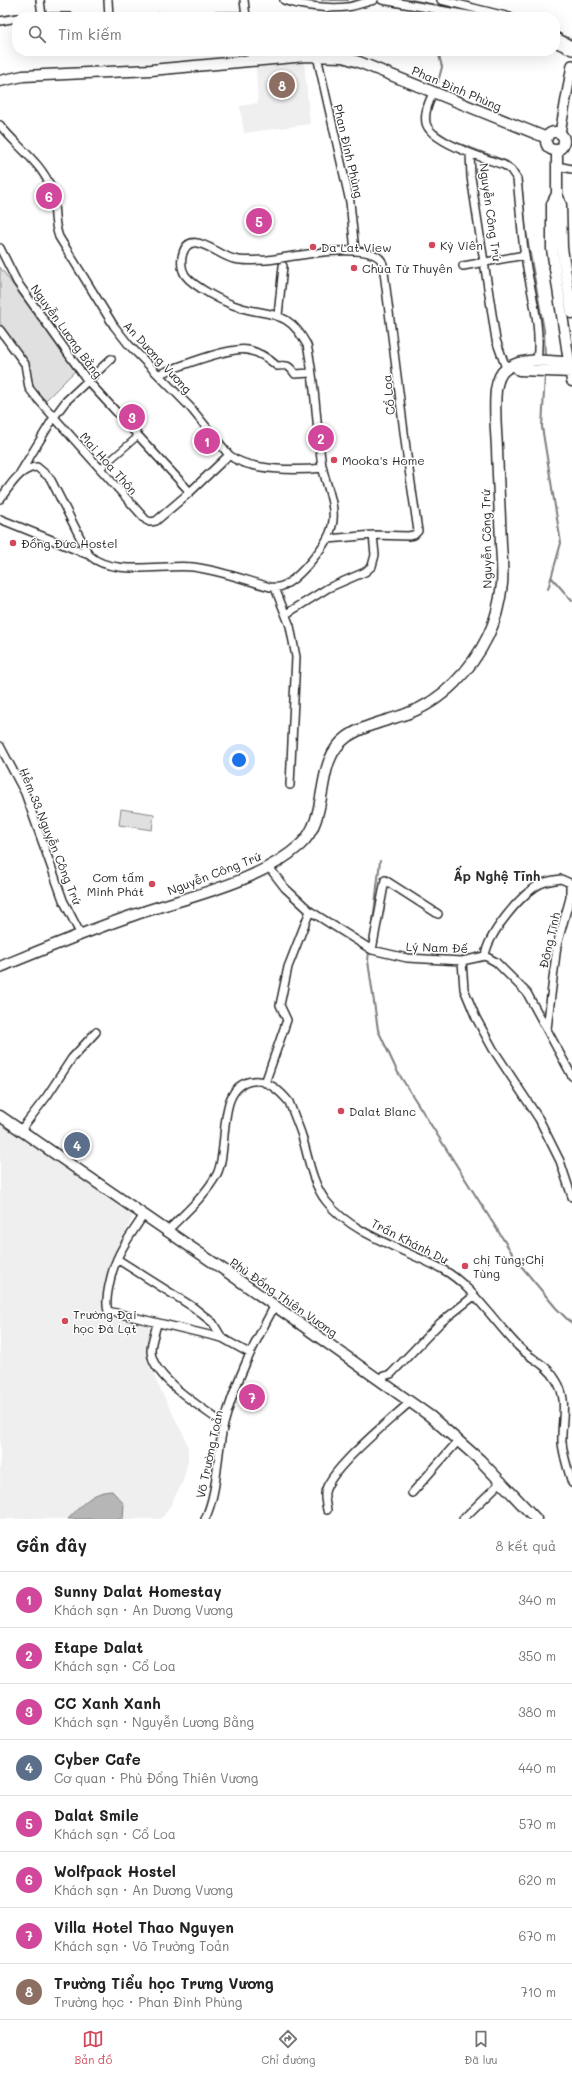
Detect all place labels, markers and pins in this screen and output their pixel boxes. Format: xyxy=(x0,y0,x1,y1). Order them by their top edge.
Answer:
pin: 8 xyxy=(269,70,295,100)
pin: 6 xyxy=(36,181,62,211)
pin: 5 xyxy=(246,206,272,236)
place label: Kỳ Viên xyxy=(440,237,483,253)
place label: Da Lat View xyxy=(321,239,392,255)
marker: Kỳ Viên xyxy=(427,240,437,250)
marker: Da Lat View xyxy=(308,242,318,252)
place label: Chùa Từ Thuyên xyxy=(362,260,453,276)
marker: Chùa Từ Thuyên xyxy=(349,263,359,273)
pin: 3 xyxy=(119,402,145,432)
pin: 2 xyxy=(308,423,334,453)
pin: 1 xyxy=(194,426,220,456)
place label: Mooka's Home xyxy=(342,452,425,468)
marker: Mooka's Home xyxy=(329,455,339,465)
place label: Đồng Đức Hostel xyxy=(21,535,118,551)
marker: Đồng Đức Hostel xyxy=(8,538,18,548)
place label: Cơm tấm Minh Phát xyxy=(87,869,144,899)
marker: Cơm tấm Minh Phát xyxy=(147,879,157,889)
place label: Dalat Blanc xyxy=(349,1103,416,1119)
marker: Dalat Blanc xyxy=(336,1106,346,1116)
pin: 4 xyxy=(64,1130,90,1160)
place label: chị Tùng;Chị Tùng xyxy=(473,1251,544,1281)
marker: chị Tùng;Chị Tùng xyxy=(460,1261,470,1271)
place label: Trường Đại học Đà Lạt xyxy=(73,1306,137,1336)
marker: Trường Đại học Đà Lạt xyxy=(60,1316,70,1326)
pin: 7 xyxy=(239,1382,265,1412)

